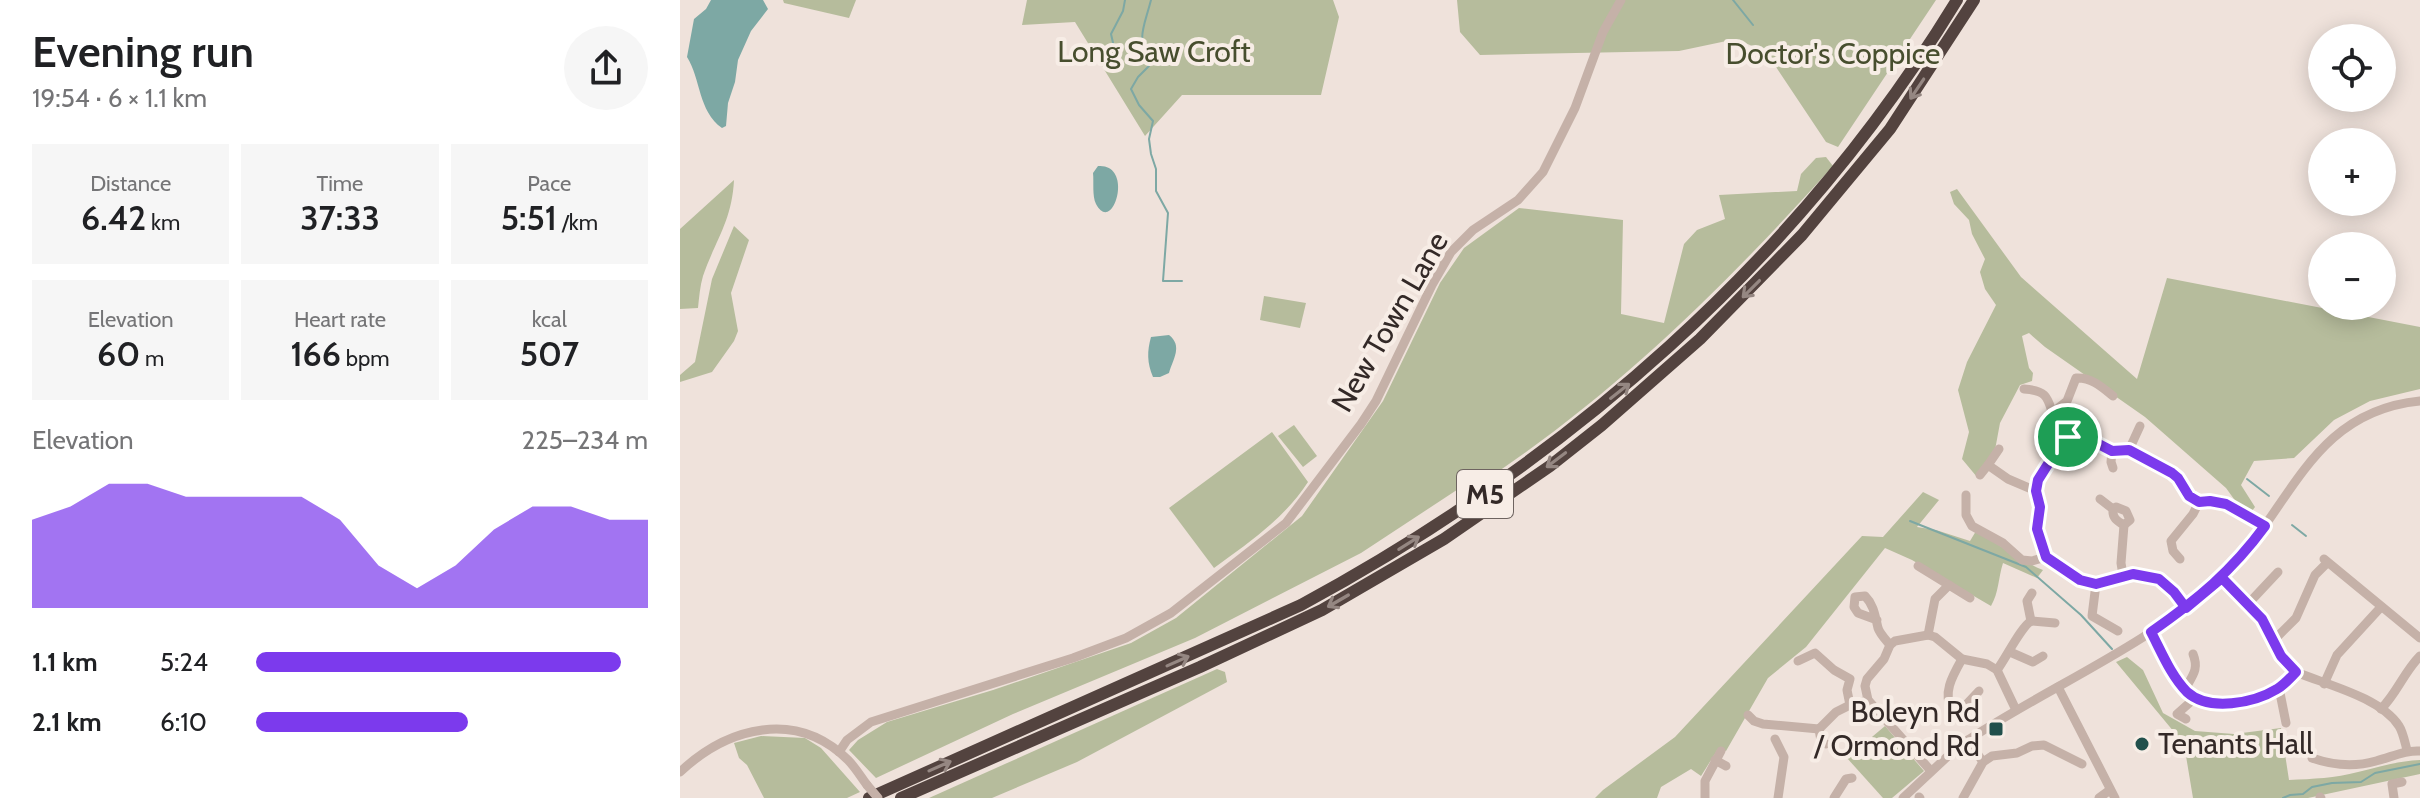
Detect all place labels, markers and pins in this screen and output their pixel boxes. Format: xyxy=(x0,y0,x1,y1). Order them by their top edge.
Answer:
pin xyxy=(2034,403,2102,471)
place label: Boleyn Rd / Ormond Rd xyxy=(1813,693,1980,764)
marker: Boleyn Rd / Ormond Rd xyxy=(1987,720,2005,738)
place label: Tenants Hall xyxy=(2158,725,2313,762)
marker: Tenants Hall xyxy=(2133,735,2151,753)

